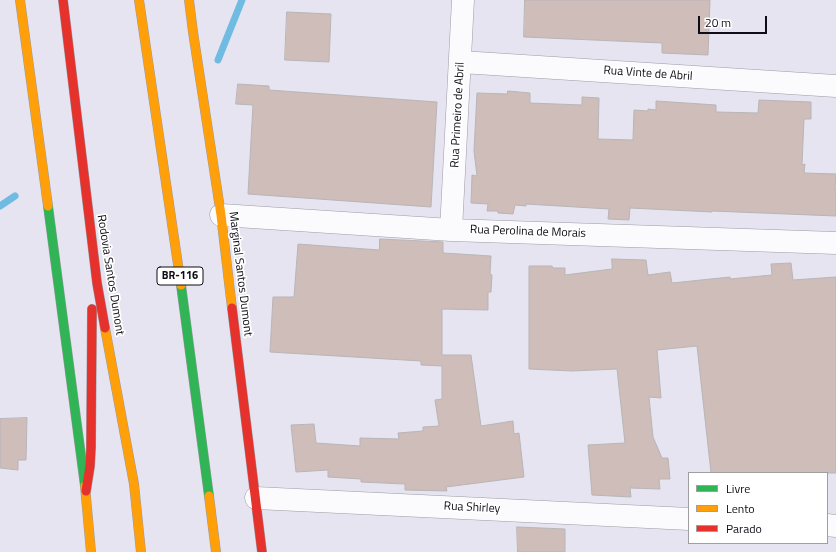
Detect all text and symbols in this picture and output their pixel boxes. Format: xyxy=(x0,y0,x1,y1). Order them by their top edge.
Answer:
scale bar xyxy=(700,8,769,34)
text: 20 m xyxy=(705,13,731,32)
street label: Rua Primeiro de Abril xyxy=(448,62,468,168)
street label: Rua Vinte de Abril xyxy=(603,64,693,84)
street label: Marginal Santos Dumont xyxy=(225,211,255,337)
street label: Rodovia Santos Dumont xyxy=(93,214,127,336)
street label: Rua Perolina de Morais xyxy=(470,223,586,241)
road number: BR-116 xyxy=(157,267,203,285)
legend xyxy=(688,472,828,544)
text: Livre xyxy=(726,479,750,498)
street label: Rua Shirley xyxy=(443,499,501,517)
text: Lento xyxy=(726,499,755,518)
text: Parado xyxy=(726,519,762,538)

